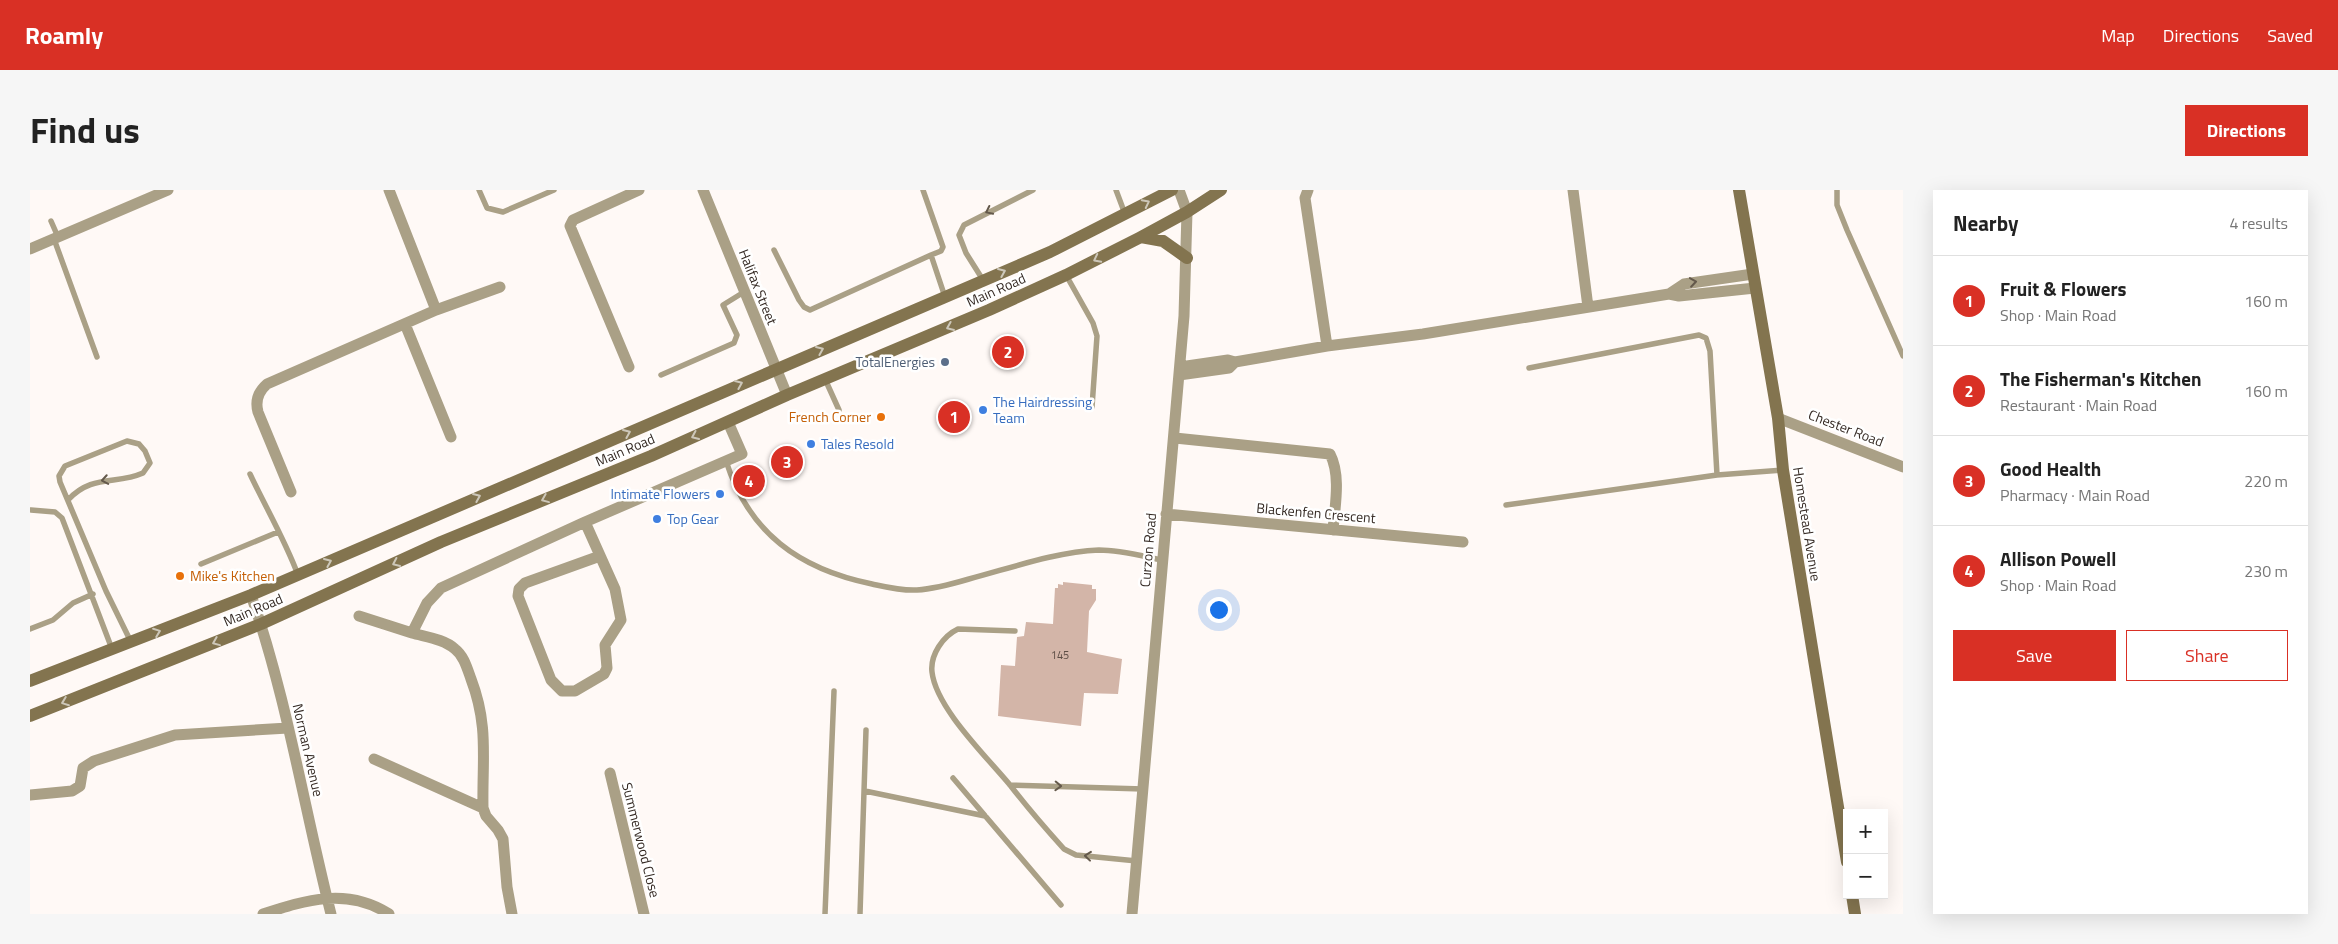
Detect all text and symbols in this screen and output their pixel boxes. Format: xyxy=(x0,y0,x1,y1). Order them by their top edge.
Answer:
text: Roamly xyxy=(25,17,103,53)
text: Map xyxy=(2101,22,2135,49)
text: Directions xyxy=(2163,22,2239,49)
text: Saved xyxy=(2267,22,2313,49)
text: Find us xyxy=(30,103,140,157)
button: Directions xyxy=(2185,105,2308,156)
one-way arrow xyxy=(1141,199,1150,209)
one-way arrow xyxy=(985,205,994,215)
text: Nearby xyxy=(1953,207,2018,239)
text: 4 results xyxy=(2229,211,2288,235)
street label: Halifax Street xyxy=(734,246,783,328)
one-way arrow xyxy=(1094,253,1103,263)
street label: Main Road xyxy=(963,267,1029,312)
one-way arrow xyxy=(997,268,1006,279)
text: Fruit & Flowers xyxy=(2000,274,2127,303)
one-way arrow xyxy=(1689,277,1697,288)
text: 1 xyxy=(1965,289,1973,313)
text: 160 m xyxy=(2244,289,2288,313)
text: Shop · Main Road xyxy=(2000,303,2116,327)
one-way arrow xyxy=(946,320,955,331)
pin: 2 xyxy=(992,333,1024,371)
one-way arrow xyxy=(815,345,824,356)
place label: TotalEnergies xyxy=(855,351,935,372)
marker: TotalEnergies xyxy=(939,356,951,368)
text: The Fisherman's Kitchen xyxy=(2000,364,2202,393)
text: 2 xyxy=(1965,379,1973,403)
text: 160 m xyxy=(2244,379,2288,403)
one-way arrow xyxy=(734,380,743,391)
place label: The Hairdressing Team xyxy=(993,391,1092,428)
text: Restaurant · Main Road xyxy=(2000,393,2157,417)
pin: 1 xyxy=(938,398,970,436)
marker: The Hairdressing Team xyxy=(977,404,989,416)
street label: Chester Road xyxy=(1806,404,1887,451)
place label: French Corner xyxy=(789,406,871,427)
marker: French Corner xyxy=(875,411,887,423)
street label: Main Road xyxy=(592,428,658,471)
one-way arrow xyxy=(622,428,631,439)
one-way arrow xyxy=(691,430,700,441)
place label: Tales Resold xyxy=(821,433,894,454)
marker: Tales Resold xyxy=(805,438,817,450)
pin: 3 xyxy=(771,443,803,481)
text: Good Health xyxy=(2000,454,2101,483)
pin: 4 xyxy=(733,462,765,500)
street label: Homestead Avenue xyxy=(1788,465,1827,583)
text: 3 xyxy=(1965,469,1973,493)
text: 220 m xyxy=(2244,469,2288,493)
one-way arrow xyxy=(101,474,110,484)
place label: Intimate Flowers xyxy=(610,483,710,504)
text: Pharmacy · Main Road xyxy=(2000,483,2150,507)
marker: Intimate Flowers xyxy=(714,488,726,500)
one-way arrow xyxy=(472,493,481,504)
one-way arrow xyxy=(541,493,550,504)
street label: Blackenfen Crescent xyxy=(1256,497,1377,528)
place label: Top Gear xyxy=(667,508,719,529)
street label: Curzon Road xyxy=(1134,512,1161,588)
marker: Top Gear xyxy=(651,513,663,525)
text: Allison Powell xyxy=(2000,544,2116,573)
one-way arrow xyxy=(323,557,332,568)
one-way arrow xyxy=(392,557,401,567)
text: 4 xyxy=(1965,559,1973,583)
text: 230 m xyxy=(2244,559,2288,583)
place label: Mike's Kitchen xyxy=(190,565,275,586)
marker: Mike's Kitchen xyxy=(174,570,186,582)
text: Shop · Main Road xyxy=(2000,573,2116,597)
street label: Main Road xyxy=(220,588,286,631)
your location xyxy=(1206,597,1232,623)
one-way arrow xyxy=(152,627,161,638)
button: Save xyxy=(1953,630,2116,681)
button: Share xyxy=(2126,630,2288,681)
one-way arrow xyxy=(212,636,221,646)
house number: 145 xyxy=(1051,647,1069,663)
one-way arrow xyxy=(61,696,70,706)
street label: Norman Avenue xyxy=(288,701,329,798)
street label: Summerwood Close xyxy=(617,780,666,900)
one-way arrow xyxy=(1055,781,1063,792)
map controls xyxy=(1843,809,1888,899)
button: + xyxy=(1843,809,1888,854)
one-way arrow xyxy=(1084,851,1092,862)
button: − xyxy=(1843,854,1888,899)

